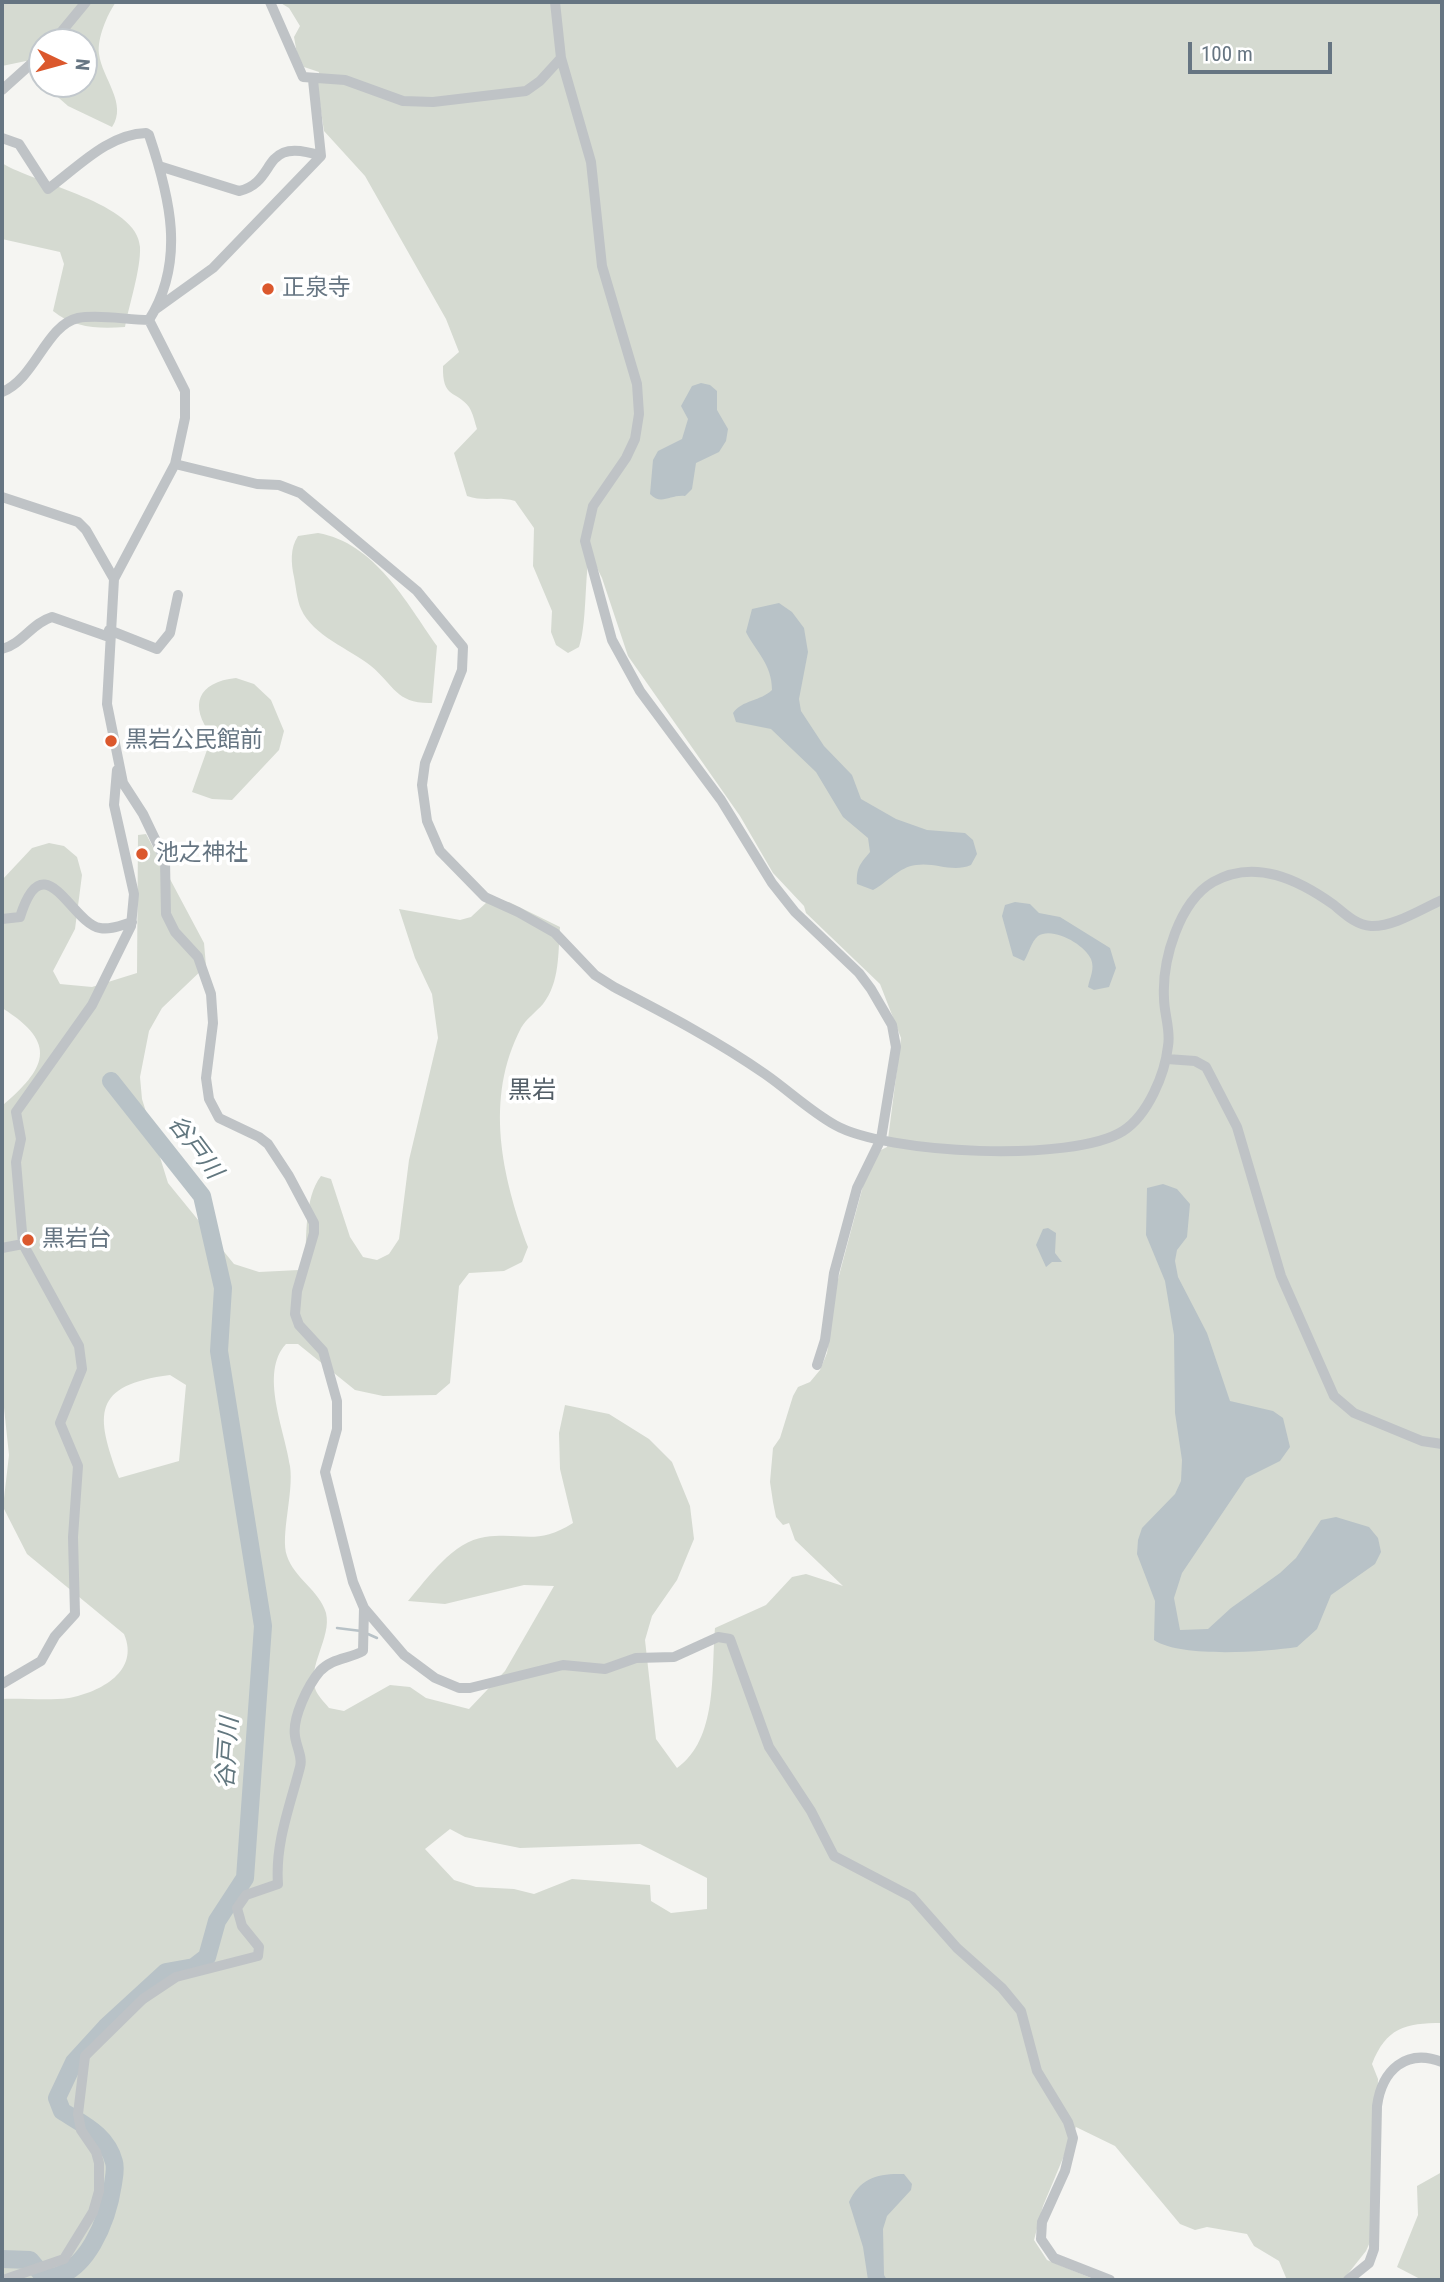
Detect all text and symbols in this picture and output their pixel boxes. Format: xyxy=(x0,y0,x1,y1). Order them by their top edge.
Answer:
north arrow xyxy=(28,28,98,98)
scale bar xyxy=(1192,28,1336,72)
text: 100 m xyxy=(1201,42,1253,66)
text: N xyxy=(70,58,94,71)
place label: 正泉寺 xyxy=(282,275,351,303)
marker: 正泉寺 xyxy=(260,281,276,297)
place label: 黒岩公民館前 xyxy=(125,727,263,755)
marker: 黒岩公民館前 xyxy=(103,733,119,749)
place label: 池之神社 xyxy=(156,840,248,868)
marker: 池之神社 xyxy=(134,846,150,862)
district label: 黒岩 xyxy=(508,1078,556,1106)
water label: 谷戸川 xyxy=(161,1111,227,1185)
place label: 黒岩台 xyxy=(42,1226,111,1254)
marker: 黒岩台 xyxy=(20,1232,36,1248)
water label: 谷戸川 xyxy=(212,1716,246,1790)

